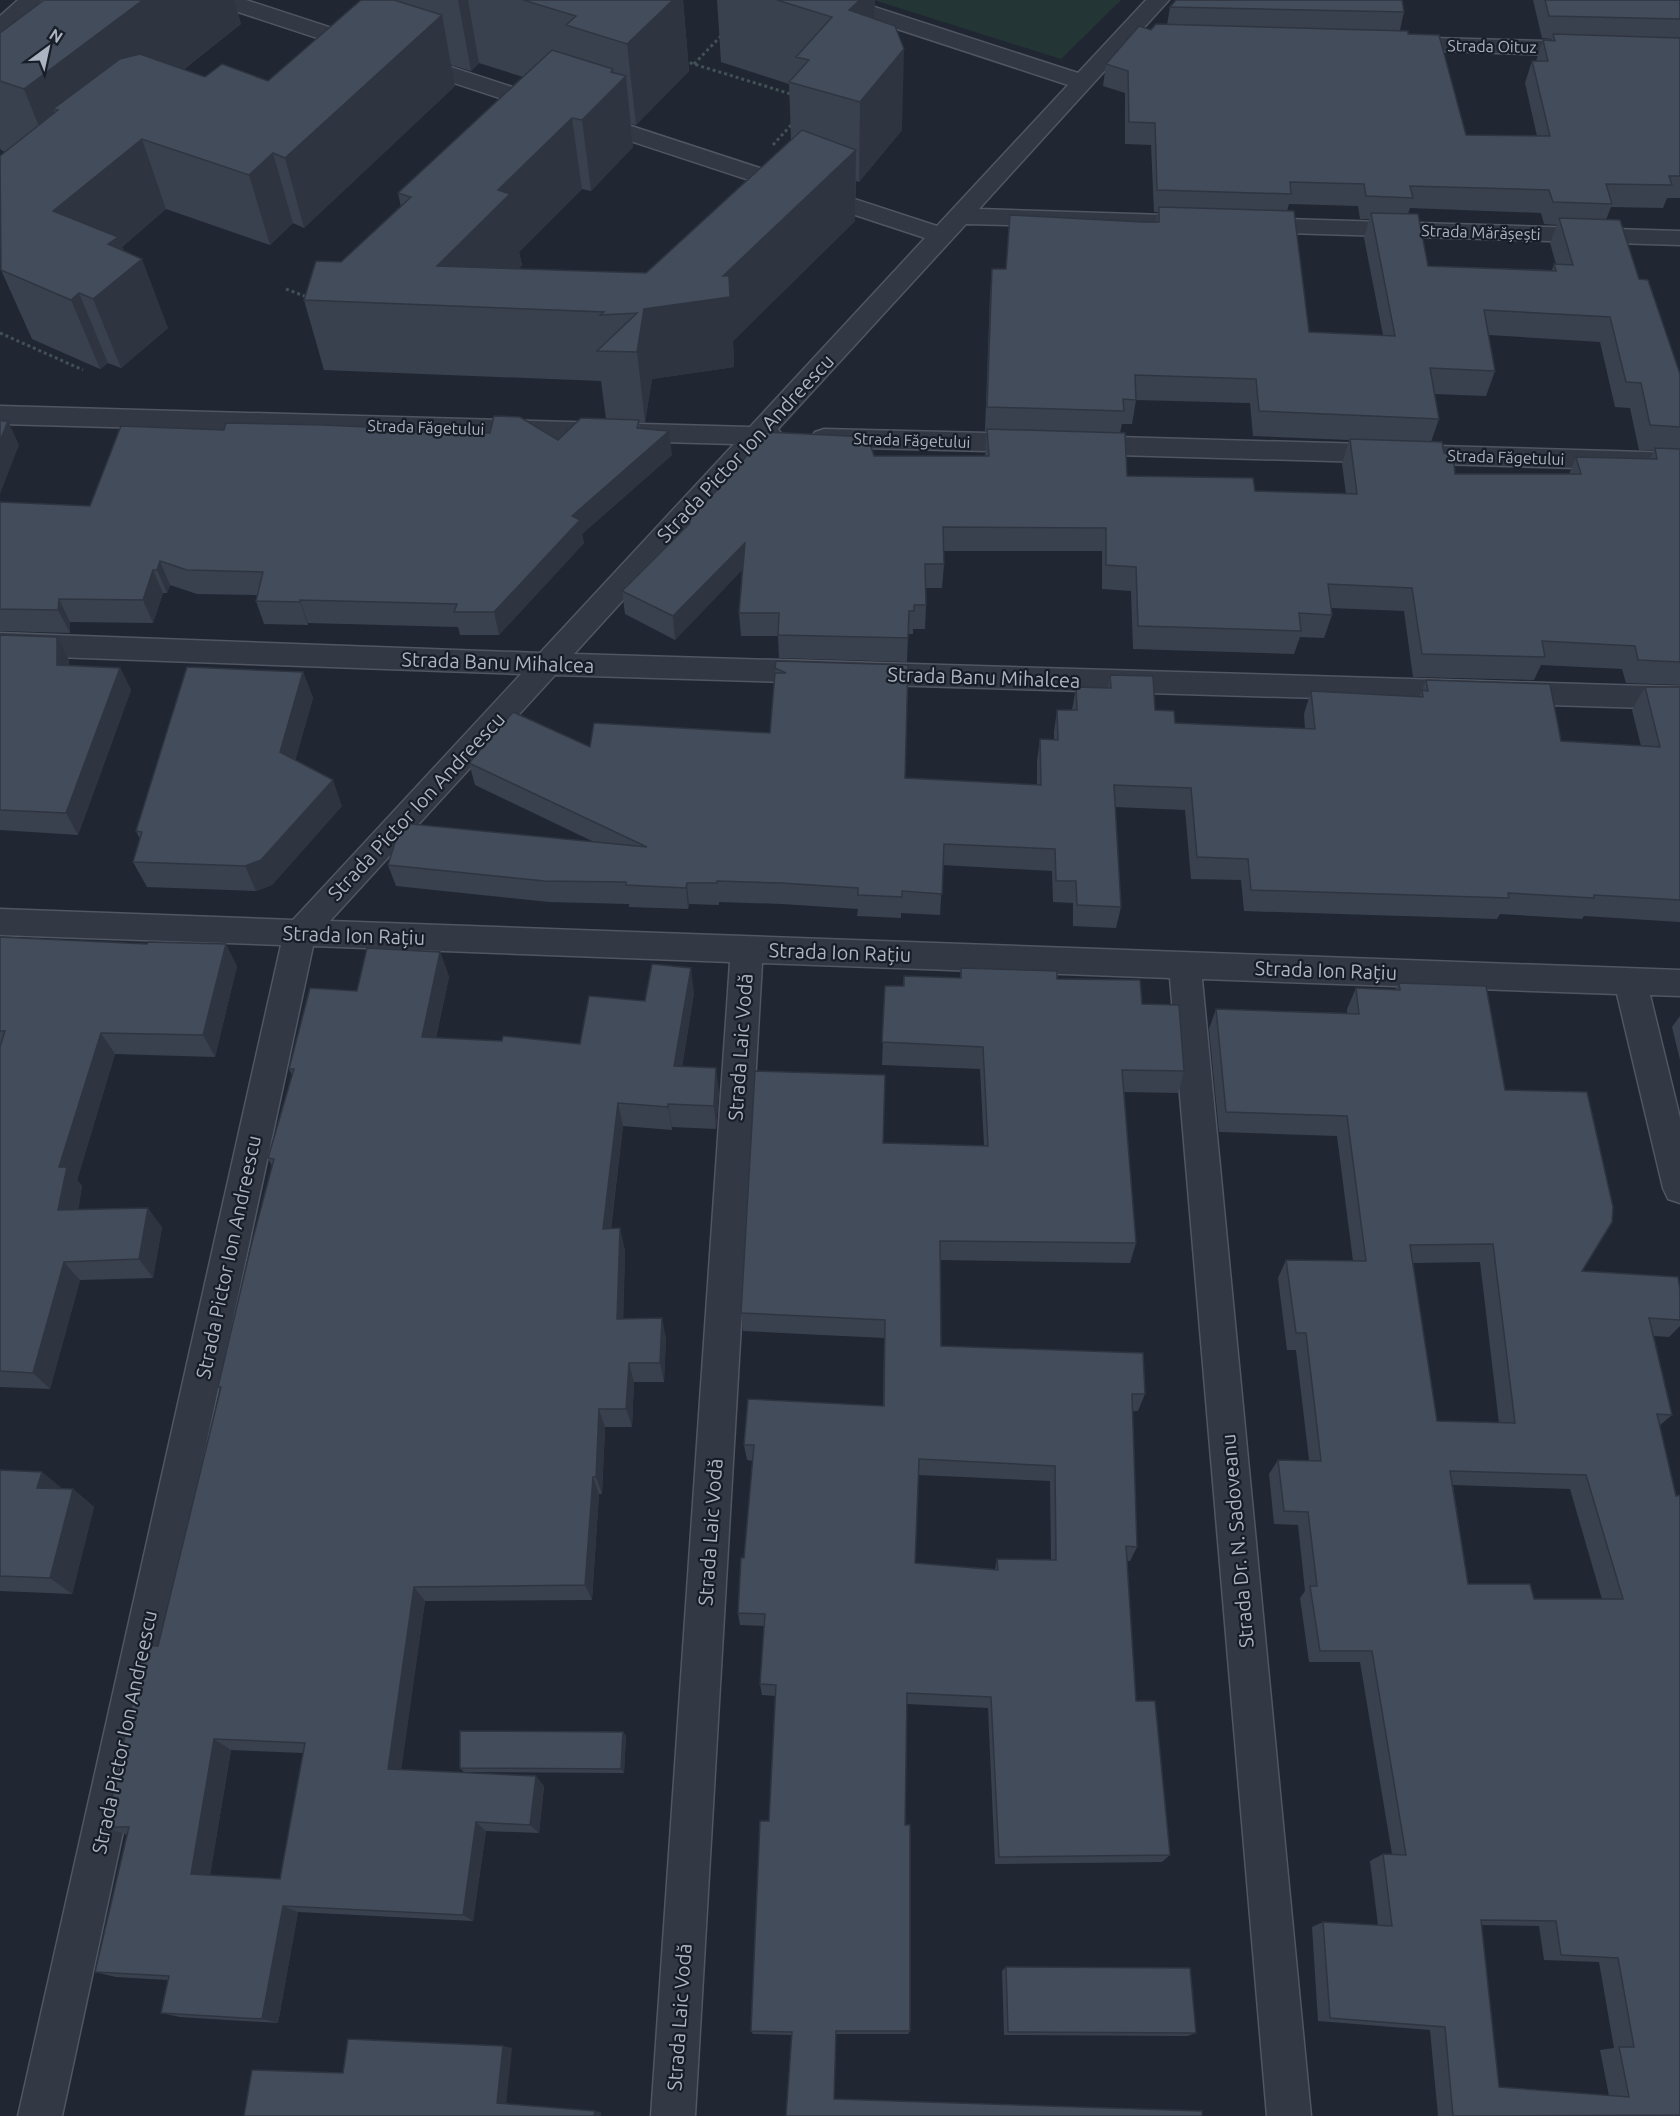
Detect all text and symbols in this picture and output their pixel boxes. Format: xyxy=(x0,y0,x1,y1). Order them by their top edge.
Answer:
north arrow xyxy=(18,18,78,78)
text: N xyxy=(46,25,66,46)
street label: Strada Oituz xyxy=(1447,36,1537,56)
street label: Strada Mărășești xyxy=(1421,221,1541,243)
street label: Strada Pictor Ion Andreescu xyxy=(652,349,838,547)
street label: Strada Făgetului xyxy=(367,416,485,438)
street label: Strada Făgetului xyxy=(853,429,971,451)
street label: Strada Făgetului xyxy=(1447,446,1565,468)
street label: Strada Banu Mihalcea xyxy=(401,647,595,677)
street label: Strada Banu Mihalcea xyxy=(887,662,1081,692)
street label: Strada Pictor Ion Andreescu xyxy=(323,707,509,905)
street label: Strada Ion Rațiu xyxy=(282,921,426,949)
street label: Strada Ion Rațiu xyxy=(768,938,912,966)
street label: Strada Ion Rațiu xyxy=(1254,956,1398,984)
street label: Strada Laic Vodă xyxy=(723,973,757,1121)
street label: Strada Pictor Ion Andreescu xyxy=(191,1133,265,1381)
street label: Strada Dr. N. Sadoveanu xyxy=(1216,1433,1258,1649)
street label: Strada Laic Vodă xyxy=(693,1458,727,1606)
street label: Strada Pictor Ion Andreescu xyxy=(87,1608,161,1856)
street label: Strada Laic Vodă xyxy=(662,1943,696,2091)

